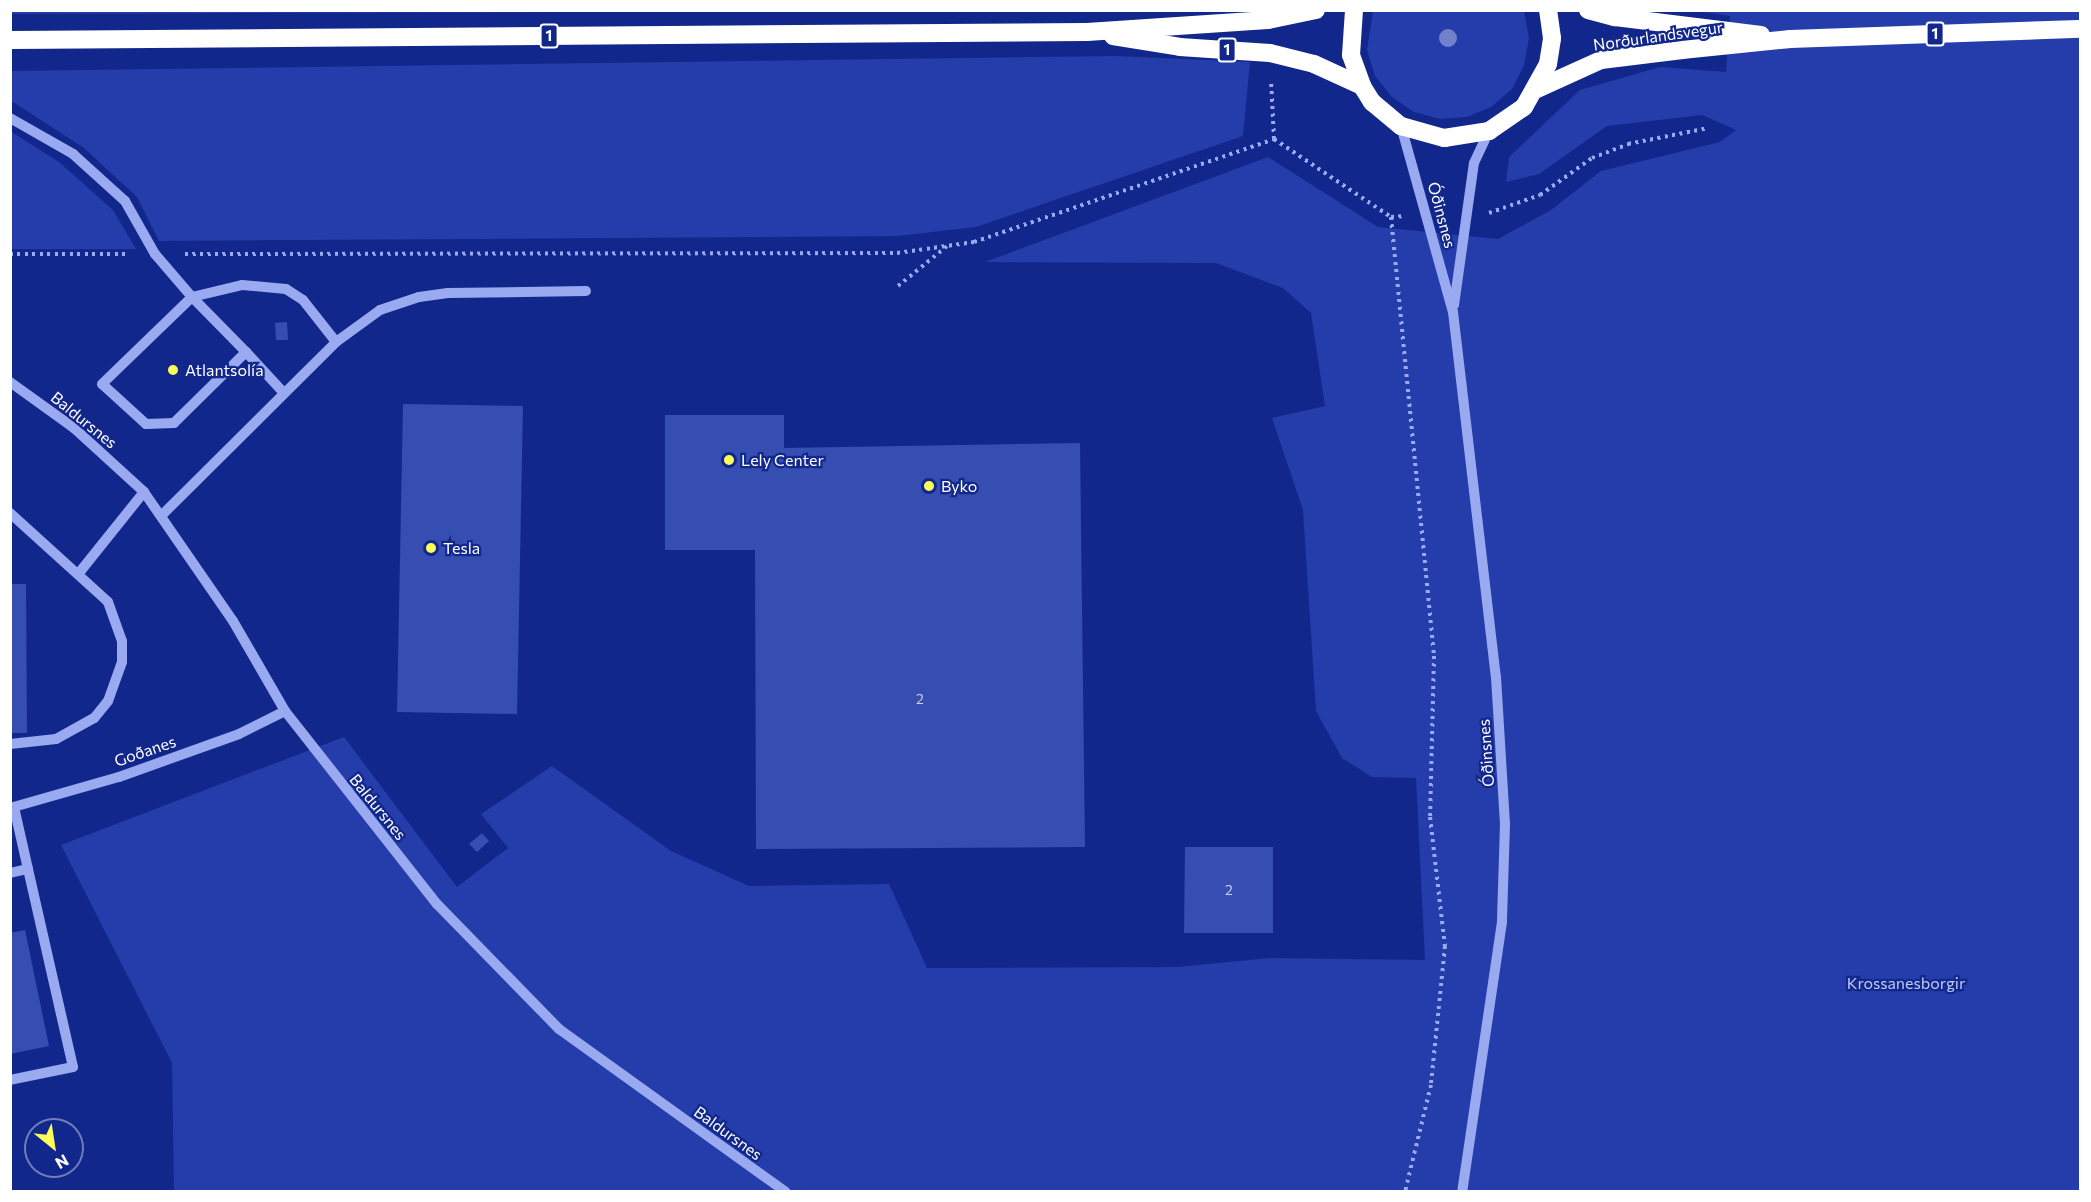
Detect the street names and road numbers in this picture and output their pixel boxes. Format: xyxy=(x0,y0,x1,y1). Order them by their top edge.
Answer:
street label: Norðurlandsvegur xyxy=(1592,17,1724,55)
road number: 1 xyxy=(1924,22,1946,46)
road number: 1 xyxy=(538,24,560,48)
road number: 1 xyxy=(1216,38,1238,62)
street label: Óðinsnes xyxy=(1424,180,1460,250)
street label: Baldursnes xyxy=(47,388,121,452)
street label: Óðinsnes xyxy=(1474,718,1498,788)
street label: Goðanes xyxy=(112,732,178,770)
street label: Baldursnes xyxy=(346,770,410,844)
street label: Baldursnes xyxy=(690,1102,766,1164)

